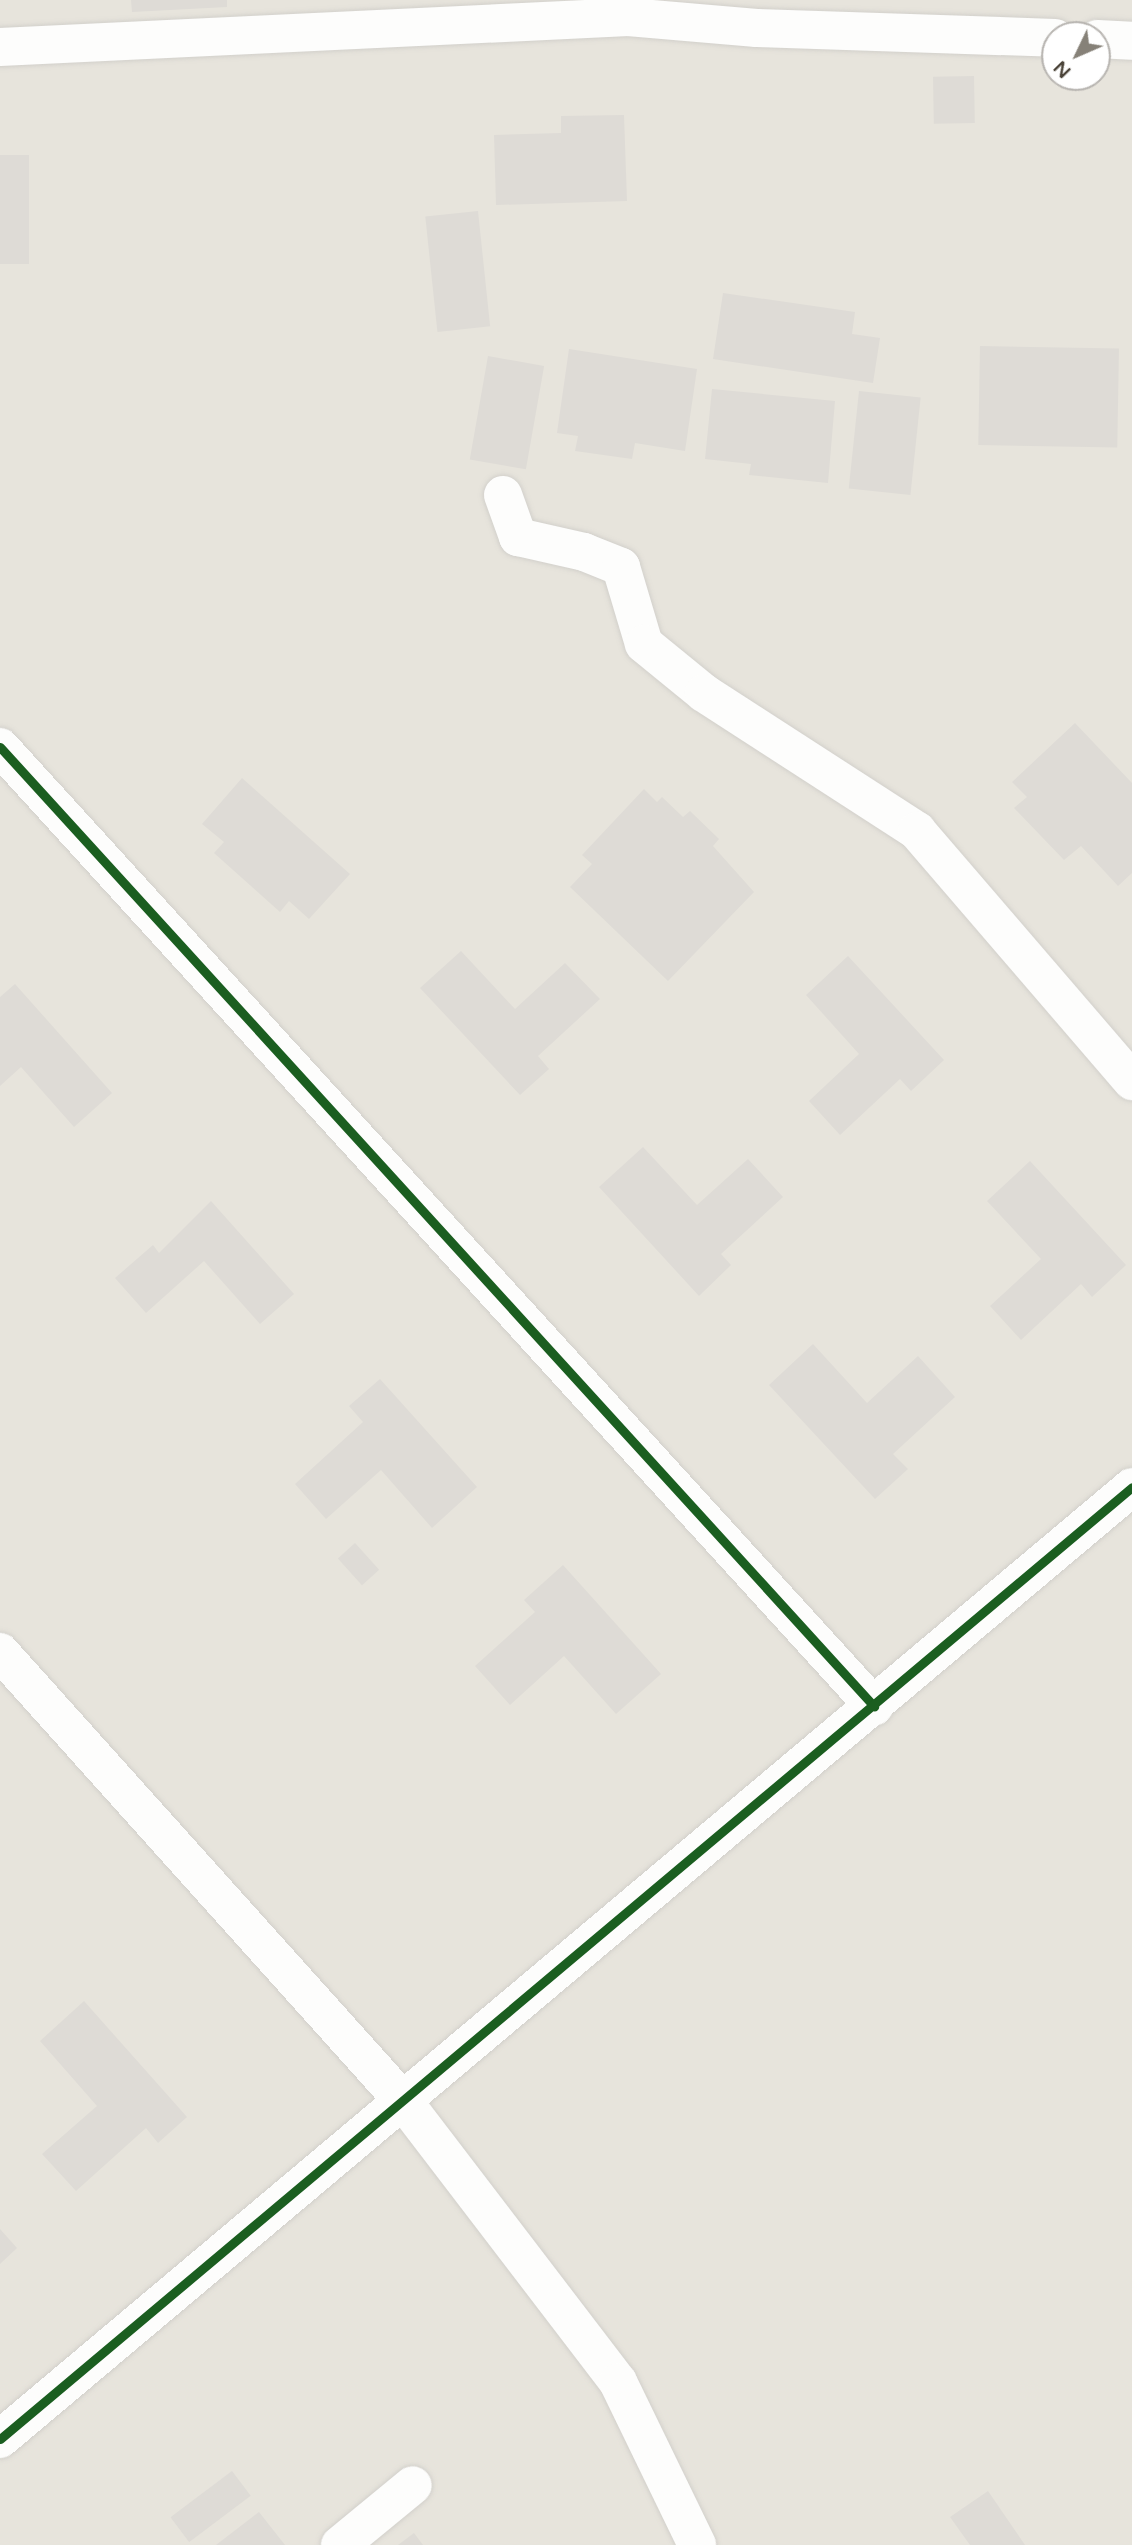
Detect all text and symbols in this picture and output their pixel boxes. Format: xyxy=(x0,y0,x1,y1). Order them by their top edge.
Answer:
north arrow xyxy=(1041,21,1111,91)
text: N xyxy=(1049,56,1076,82)

